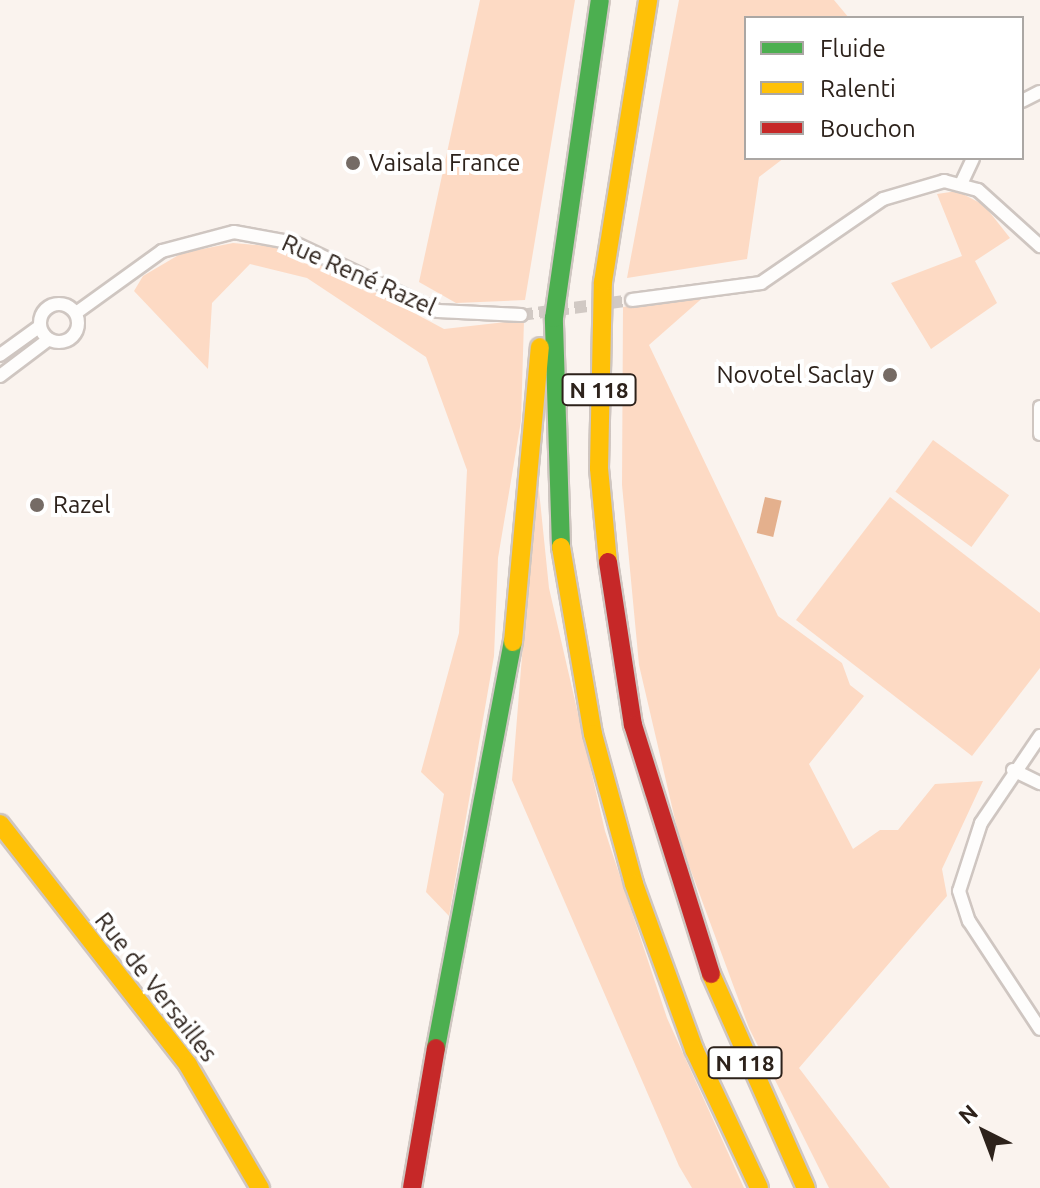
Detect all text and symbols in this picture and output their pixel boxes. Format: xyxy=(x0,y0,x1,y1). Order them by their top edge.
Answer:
legend xyxy=(744,16,1024,160)
text: Fluide xyxy=(820,35,886,62)
text: Ralenti xyxy=(820,75,896,102)
text: Bouchon xyxy=(820,115,916,142)
place label: Vaisala France xyxy=(369,149,521,177)
marker: Vaisala France xyxy=(344,154,362,172)
street label: Rue René Razel xyxy=(278,228,440,322)
place label: Novotel Saclay xyxy=(716,361,874,389)
marker: Novotel Saclay xyxy=(881,366,899,384)
road number: N 118 xyxy=(561,372,637,408)
place label: Razel xyxy=(53,491,111,519)
marker: Razel xyxy=(28,496,46,514)
street label: Rue de Versailles xyxy=(89,907,223,1067)
road number: N 118 xyxy=(707,1045,783,1081)
north arrow xyxy=(944,1092,1024,1172)
text: N xyxy=(953,1099,982,1129)

